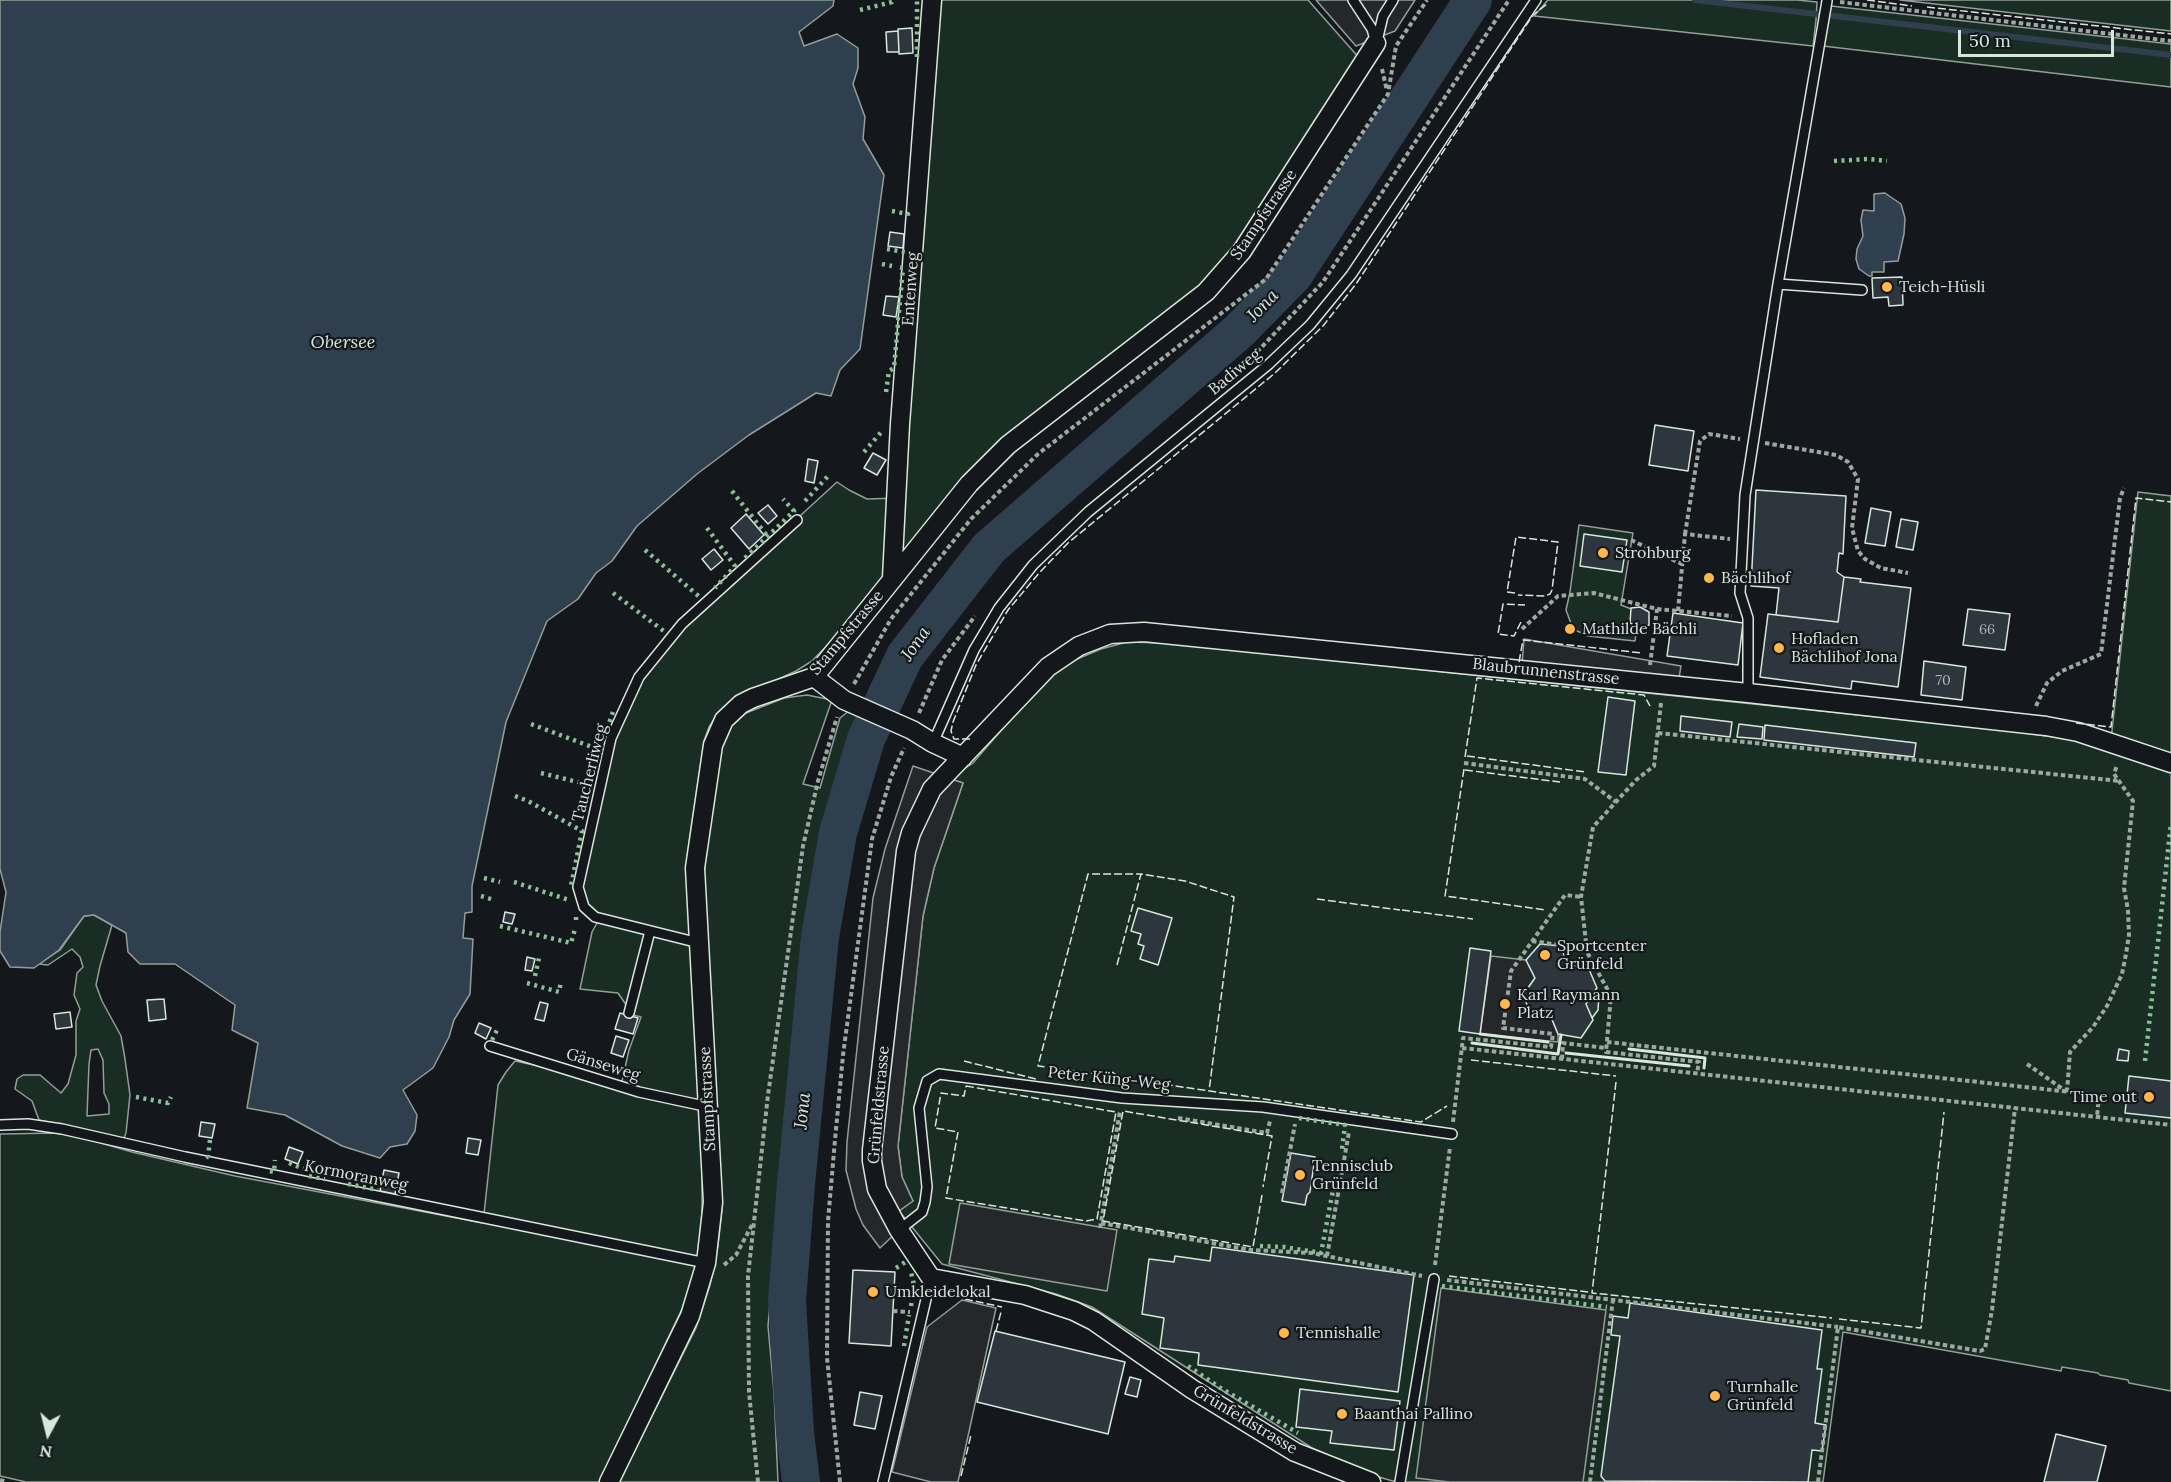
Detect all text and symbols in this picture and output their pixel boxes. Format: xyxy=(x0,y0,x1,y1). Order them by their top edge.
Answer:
scale bar xyxy=(1961,18,2117,56)
text: 50 m xyxy=(1969,29,2011,52)
street label: Stampfstrasse xyxy=(1227,166,1301,264)
street label: Entenweg xyxy=(899,251,923,327)
place label: Teich-Hüsli xyxy=(1899,277,1985,297)
marker: Teich-Hüsli xyxy=(1880,280,1894,294)
water label: Jona xyxy=(1243,285,1283,327)
water label: Obersee xyxy=(311,332,375,354)
street label: Badiweg xyxy=(1205,345,1265,399)
place label: Strohburg xyxy=(1615,543,1691,563)
marker: Strohburg xyxy=(1596,546,1610,560)
place label: Bächlihof xyxy=(1721,568,1790,588)
marker: Bächlihof xyxy=(1702,571,1716,585)
street label: Stampfstrasse xyxy=(806,587,888,679)
place label: Mathilde Bächli xyxy=(1582,619,1697,639)
marker: Mathilde Bächli xyxy=(1563,622,1577,636)
house number: 66 xyxy=(1979,622,1995,638)
water label: Jona xyxy=(897,623,935,665)
place label: Hofladen Bächlihof Jona xyxy=(1791,629,1898,667)
marker: Hofladen Bächlihof Jona xyxy=(1772,641,1786,655)
street label: Blaubrunnenstrasse xyxy=(1472,655,1620,689)
house number: 70 xyxy=(1935,673,1951,689)
street label: Taucherliweg xyxy=(569,722,611,824)
place label: Sportcenter Grünfeld xyxy=(1557,936,1647,974)
marker: Sportcenter Grünfeld xyxy=(1538,948,1552,962)
place label: Karl Raymann Platz xyxy=(1517,985,1620,1023)
marker: Karl Raymann Platz xyxy=(1498,997,1512,1011)
street label: Gänseweg xyxy=(564,1045,642,1085)
street label: Grünfeldstrasse xyxy=(864,1045,894,1165)
street label: Stampfstrasse xyxy=(696,1046,720,1152)
street label: Peter Küng-Weg xyxy=(1047,1063,1171,1095)
place label: Time out xyxy=(2070,1087,2137,1107)
marker: Time out xyxy=(2142,1090,2156,1104)
water label: Jona xyxy=(790,1092,816,1130)
place label: Tennisclub Grünfeld xyxy=(1312,1156,1393,1194)
street label: Kormoranweg xyxy=(302,1157,410,1195)
marker: Tennisclub Grünfeld xyxy=(1293,1168,1307,1182)
place label: Umkleidelokal xyxy=(885,1282,991,1302)
marker: Umkleidelokal xyxy=(866,1285,880,1299)
place label: Tennishalle xyxy=(1296,1323,1381,1343)
marker: Tennishalle xyxy=(1277,1326,1291,1340)
place label: Turnhalle Grünfeld xyxy=(1727,1377,1798,1415)
street label: Grünfeldstrasse xyxy=(1189,1381,1301,1459)
marker: Turnhalle Grünfeld xyxy=(1708,1389,1722,1403)
north arrow xyxy=(18,1404,78,1464)
place label: Baanthai Pallino xyxy=(1354,1404,1473,1424)
marker: Baanthai Pallino xyxy=(1335,1407,1349,1421)
text: N xyxy=(38,1441,53,1463)

